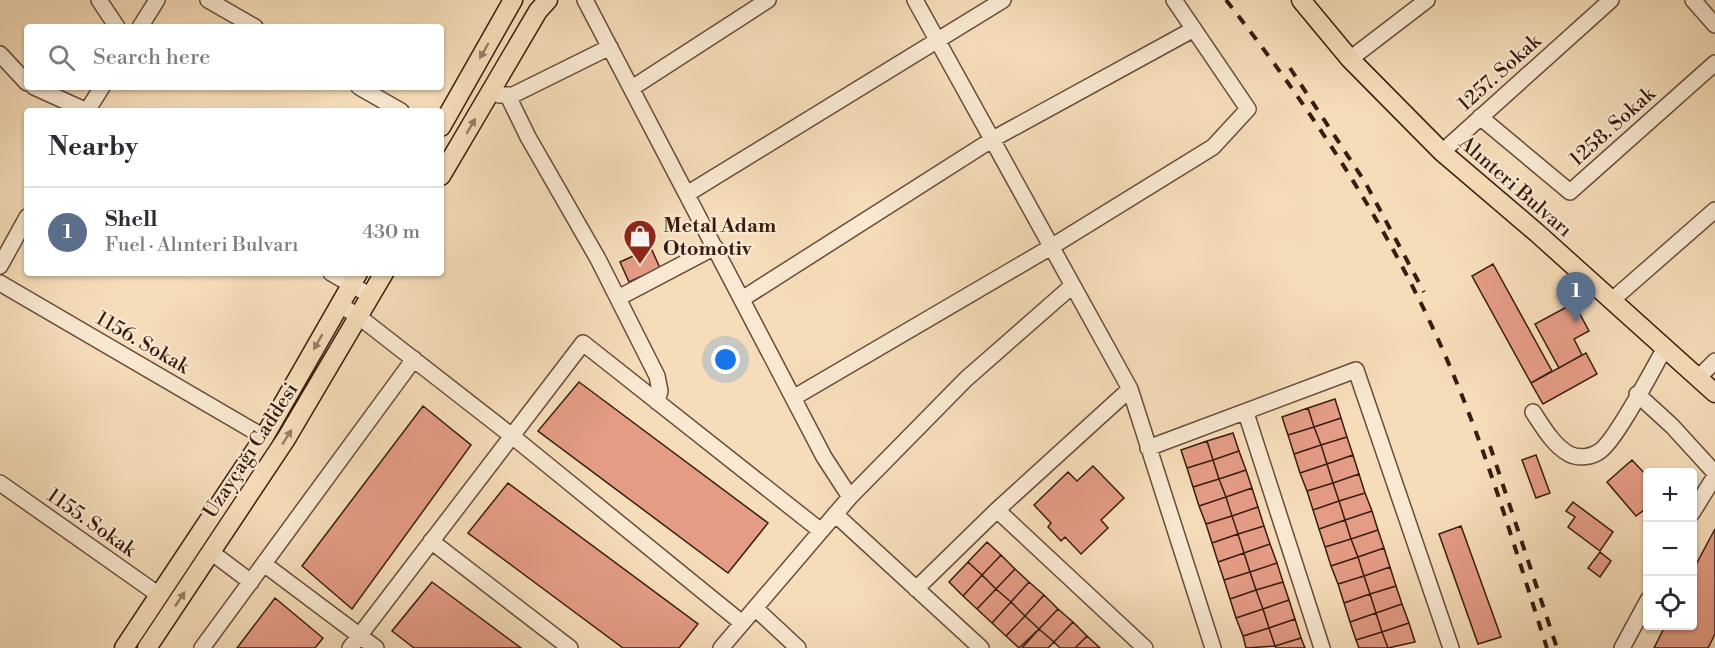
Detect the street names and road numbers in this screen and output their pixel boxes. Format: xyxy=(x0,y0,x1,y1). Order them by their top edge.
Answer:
street label: 1257. Sokak xyxy=(1453,28,1548,117)
street label: 1258. Sokak xyxy=(1565,81,1662,172)
street label: Alınteri Bulvarı xyxy=(1453,131,1577,243)
street label: 1156. Sokak xyxy=(91,306,195,381)
street label: Uzayçağı Caddesi xyxy=(198,378,305,523)
street label: 1155. Sokak xyxy=(42,483,142,564)

